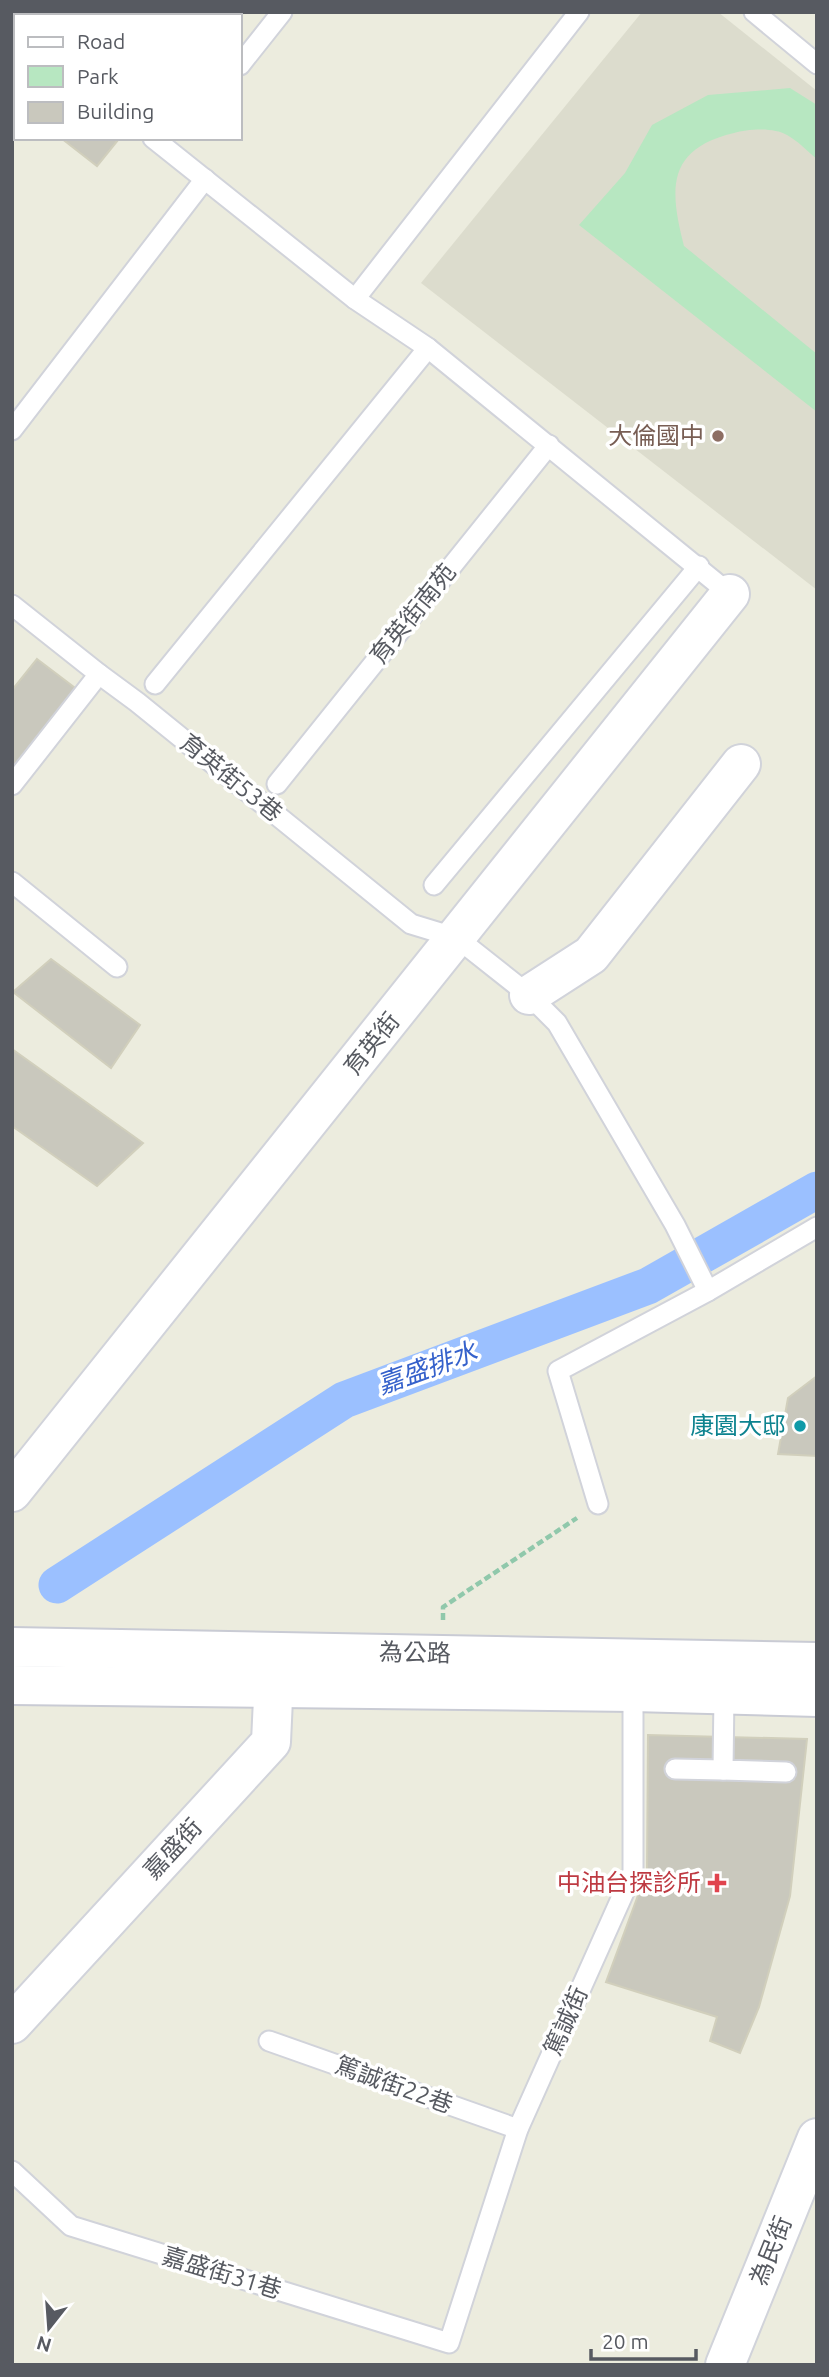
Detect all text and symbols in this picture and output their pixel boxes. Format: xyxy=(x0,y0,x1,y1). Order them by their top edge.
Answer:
legend xyxy=(14,14,242,140)
text: Road xyxy=(77,29,125,53)
text: Park xyxy=(77,64,119,88)
text: Building xyxy=(77,99,154,123)
place label: 大倫國中 xyxy=(608,422,704,449)
marker: 大倫國中 xyxy=(710,428,726,444)
street label: 育英街南苑 xyxy=(364,559,461,669)
street label: 育英街53巷 xyxy=(175,728,288,827)
street label: 育英街 xyxy=(338,1007,405,1080)
water label: 嘉盛排水 xyxy=(373,1336,482,1399)
place label: 康園大邸 xyxy=(690,1412,786,1439)
marker: 康園大邸 xyxy=(792,1418,808,1434)
street label: 為公路 xyxy=(379,1638,451,1667)
street label: 嘉盛街 xyxy=(138,1813,207,1884)
place label: 中油台探診所 xyxy=(557,1869,701,1896)
marker: 中油台探診所 xyxy=(707,1873,727,1893)
street label: 篤誠街 xyxy=(539,1982,593,2059)
street label: 篤誠街22巷 xyxy=(332,2051,457,2118)
street label: 為民街 xyxy=(745,2212,797,2289)
street label: 嘉盛街31巷 xyxy=(159,2242,285,2303)
north arrow xyxy=(14,2293,84,2363)
scale bar xyxy=(591,2318,696,2362)
text: 20 m xyxy=(602,2329,649,2353)
text: N xyxy=(34,2332,54,2357)

